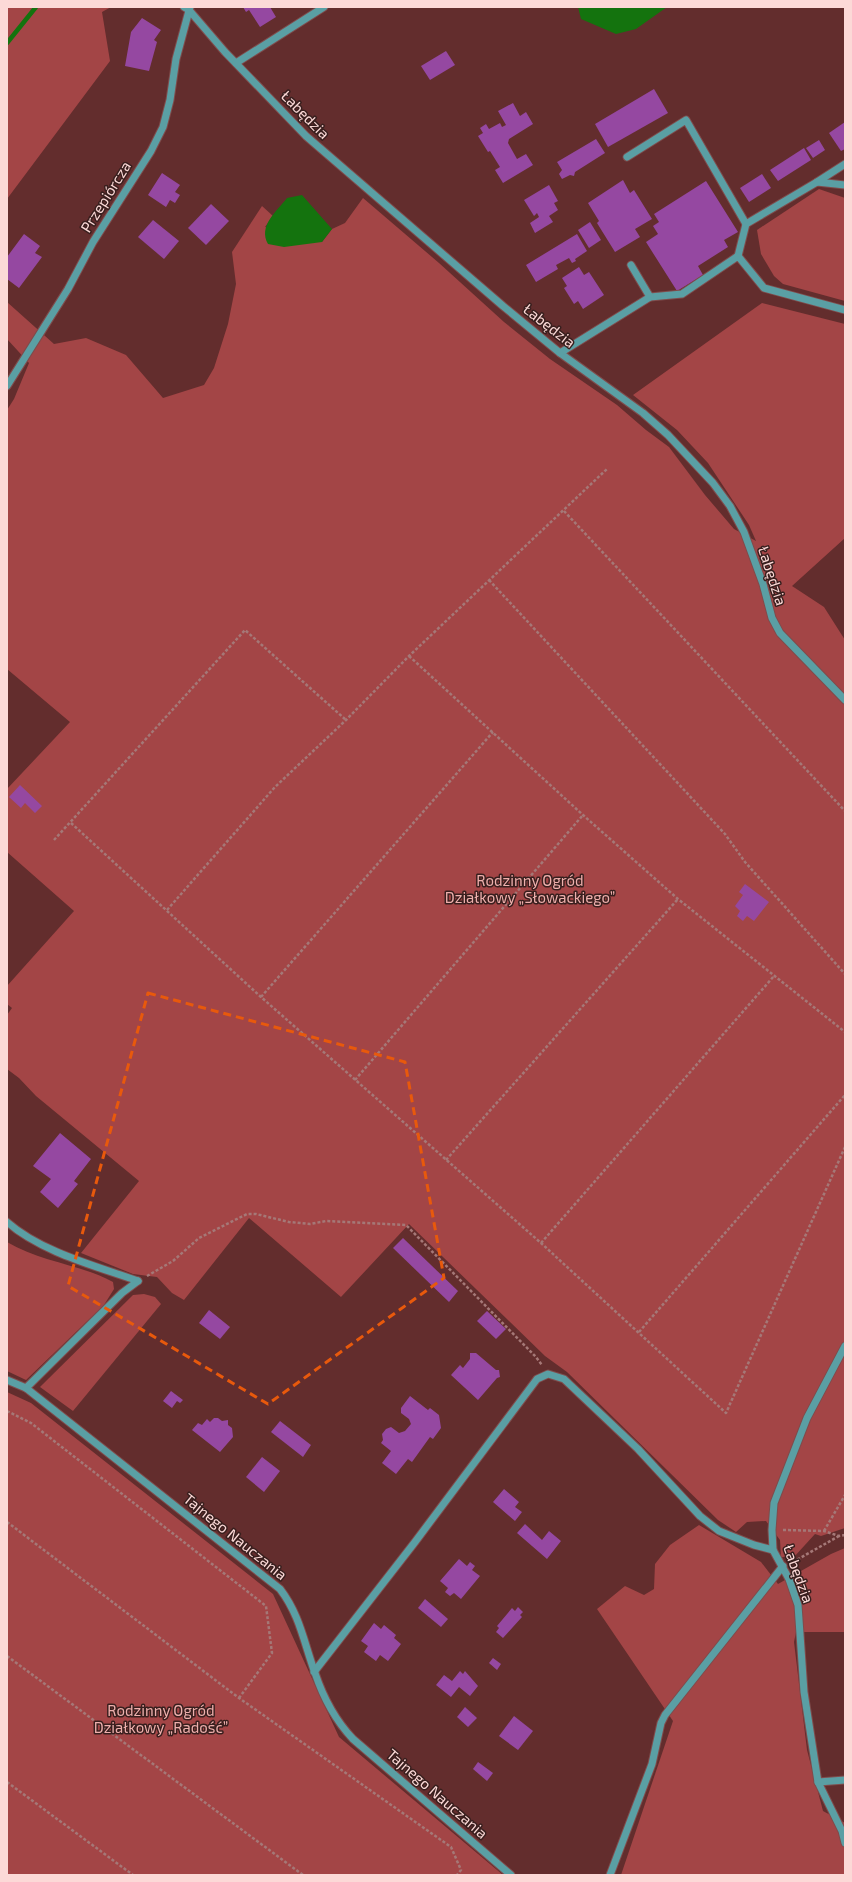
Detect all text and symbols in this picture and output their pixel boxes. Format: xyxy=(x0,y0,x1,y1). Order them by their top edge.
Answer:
street label: Łabędzia xyxy=(278,86,334,142)
street label: Przepiórcza xyxy=(76,158,134,235)
street label: Łabędzia xyxy=(520,299,579,351)
street label: Łabędzia xyxy=(755,544,791,607)
park label: Rodzinny Ogród Działkowy „Słowackiego” xyxy=(445,871,615,906)
street label: Tajnego Nauczania xyxy=(180,1489,291,1584)
street label: Łabędzia xyxy=(780,1542,818,1605)
park label: Rodzinny Ogród Działkowy „Radość” xyxy=(94,1701,228,1736)
street label: Tajnego Nauczania xyxy=(383,1745,492,1843)

